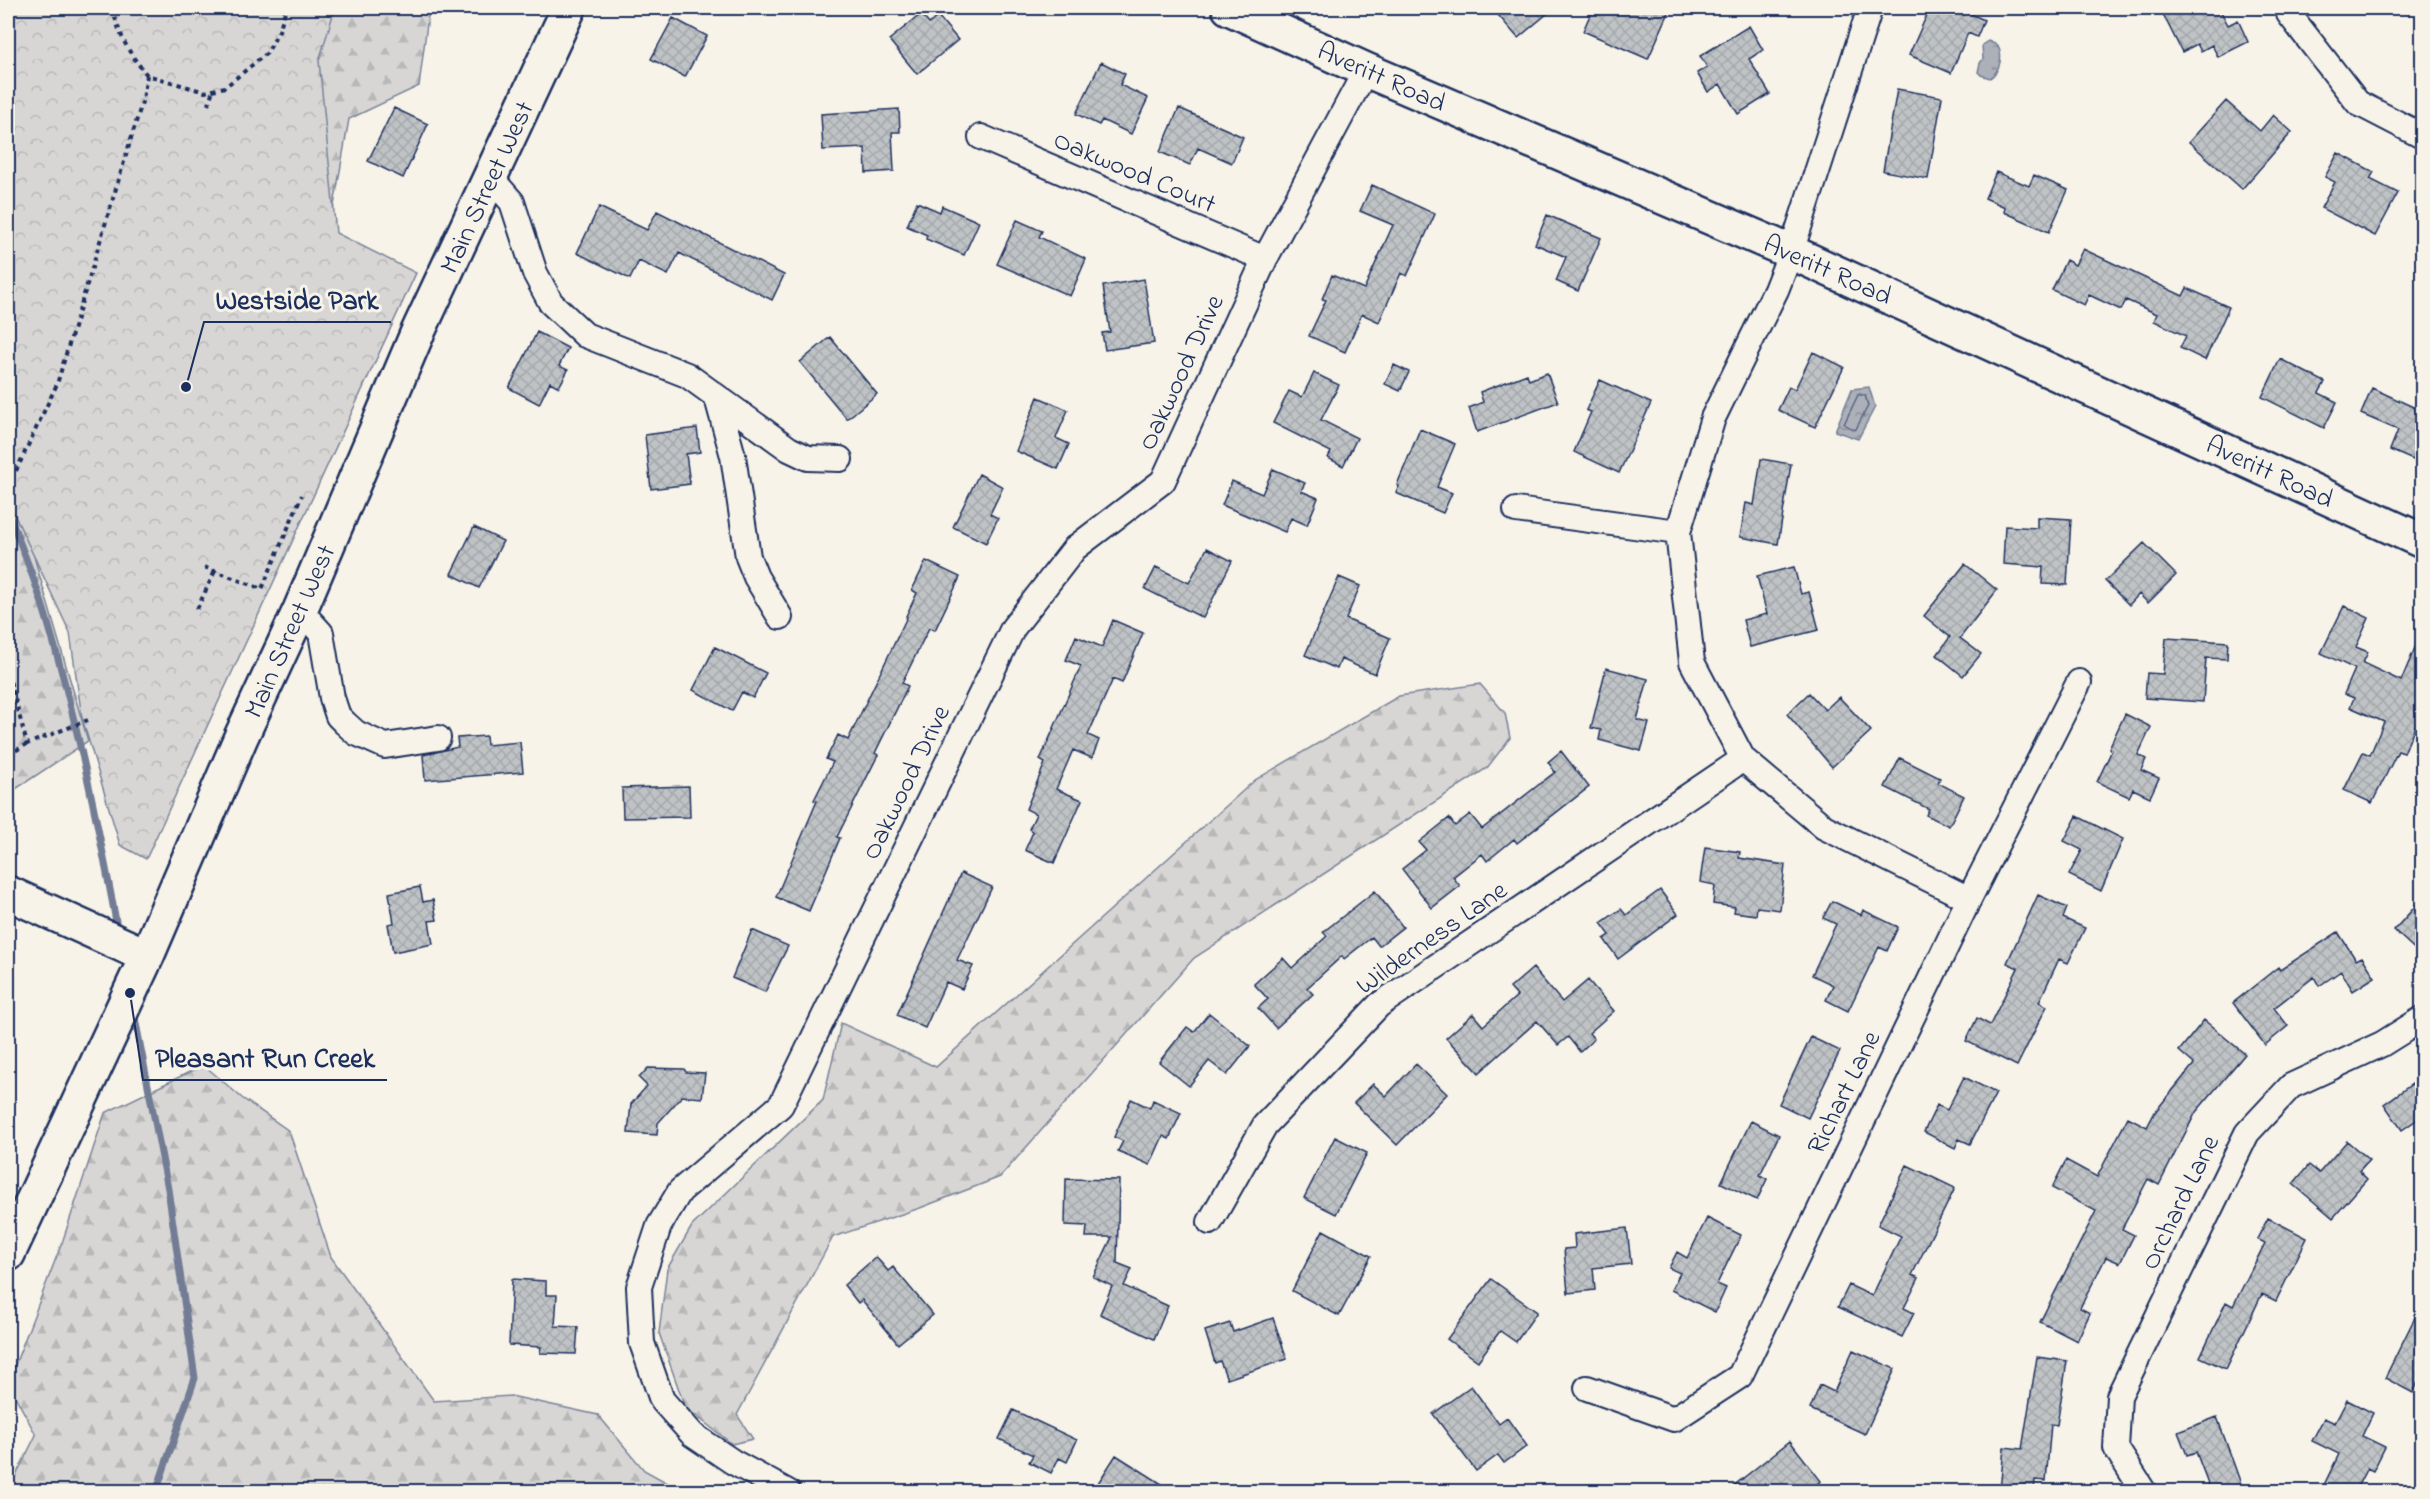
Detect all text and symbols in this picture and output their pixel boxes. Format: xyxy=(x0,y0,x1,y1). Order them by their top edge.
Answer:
street label: Averitt Road xyxy=(1311,33,1451,124)
street label: Main Street West xyxy=(431,95,545,281)
street label: Oakwood Court xyxy=(1047,122,1221,225)
street label: Averitt Road xyxy=(1757,226,1897,317)
callout: Westside Park xyxy=(204,276,391,322)
text: Westside Park xyxy=(215,282,379,323)
street label: Oakwood Drive xyxy=(1129,288,1236,457)
street label: Averitt Road xyxy=(2199,427,2339,520)
street label: Main Street West xyxy=(236,539,347,725)
street label: Oakwood Drive xyxy=(853,698,962,867)
street label: Wilderness Lane xyxy=(1349,872,1517,1006)
street label: Richart Lane xyxy=(1798,1024,1892,1162)
callout: Pleasant Run Creek xyxy=(143,1034,387,1080)
text: Pleasant Run Creek xyxy=(155,1040,376,1081)
street label: Orchard Lane xyxy=(2132,1128,2231,1277)

